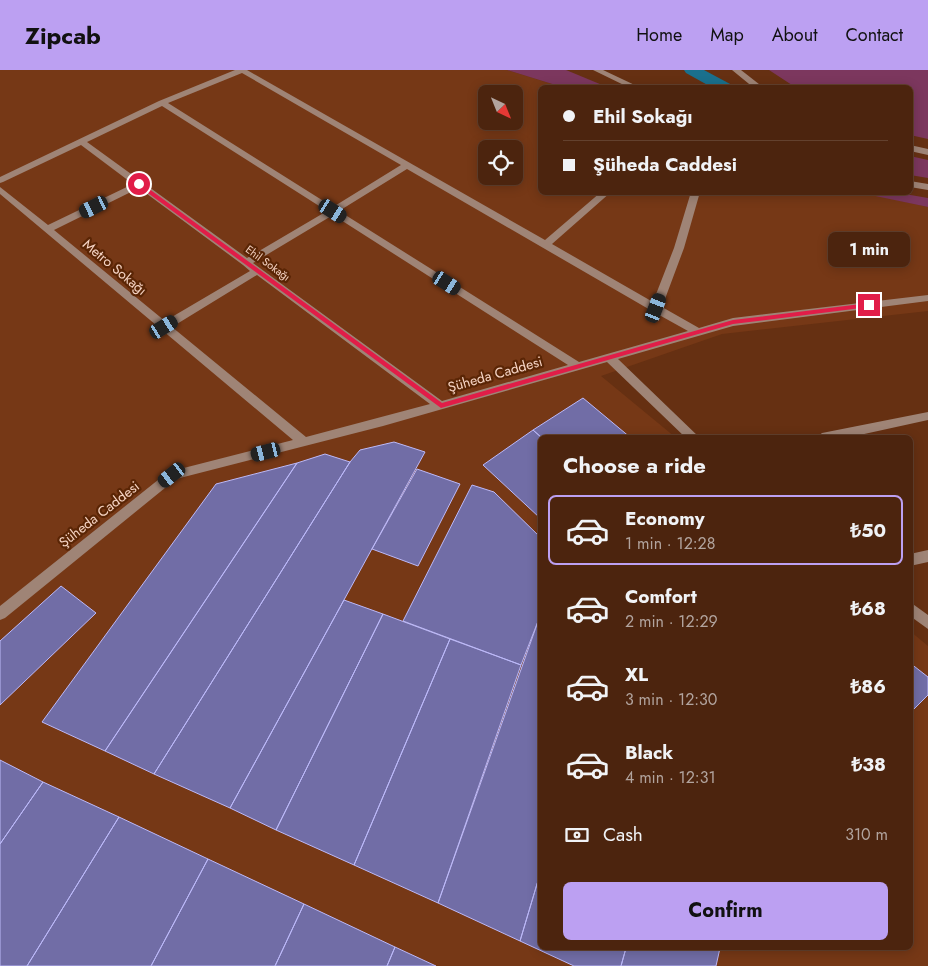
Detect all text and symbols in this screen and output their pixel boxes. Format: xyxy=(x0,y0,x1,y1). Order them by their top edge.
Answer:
text: Zipcab xyxy=(25,18,101,53)
text: Home xyxy=(636,22,682,48)
text: Map xyxy=(710,22,744,48)
text: About xyxy=(772,22,817,48)
text: Contact xyxy=(845,22,903,48)
north arrow xyxy=(478,85,522,130)
map controls xyxy=(478,85,523,185)
text: Ehil Sokağı xyxy=(593,103,692,130)
button: locate xyxy=(478,140,523,185)
text: Şüheda Caddesi xyxy=(593,151,737,178)
route start xyxy=(128,173,150,195)
car xyxy=(77,194,110,220)
car xyxy=(316,197,349,225)
callout: 1 min xyxy=(828,232,910,268)
street label: Metro Sokağı xyxy=(79,234,151,300)
text: 1 min xyxy=(849,238,889,261)
street label: Ehil Sokağı xyxy=(242,241,294,285)
car xyxy=(430,269,463,297)
car xyxy=(643,291,668,325)
route end xyxy=(858,294,880,316)
car xyxy=(147,313,180,341)
street label: Şüheda Caddesi xyxy=(445,351,545,397)
car xyxy=(249,441,282,463)
text: Choose a ride xyxy=(563,449,706,481)
car xyxy=(155,460,188,490)
street label: Şüheda Caddesi xyxy=(55,476,143,552)
text: Economy xyxy=(625,505,705,532)
icon: car xyxy=(565,508,610,553)
text: ₺50 xyxy=(850,517,886,544)
text: 1 min · 12:28 xyxy=(625,532,715,555)
text: Comfort xyxy=(625,583,697,610)
icon: car xyxy=(565,586,610,631)
text: ₺68 xyxy=(851,595,886,622)
text: 2 min · 12:29 xyxy=(625,610,718,633)
text: XL xyxy=(625,661,648,688)
icon: car xyxy=(565,664,610,709)
text: ₺86 xyxy=(851,673,886,700)
text: 3 min · 12:30 xyxy=(625,688,717,711)
text: Black xyxy=(625,739,673,766)
icon: car xyxy=(565,742,610,787)
text: ₺38 xyxy=(851,751,886,778)
text: 4 min · 12:31 xyxy=(625,766,716,789)
icon: cash xyxy=(563,821,591,849)
text: Cash xyxy=(603,821,643,848)
text: 310 m xyxy=(845,823,888,846)
button: Confirm xyxy=(563,882,888,940)

